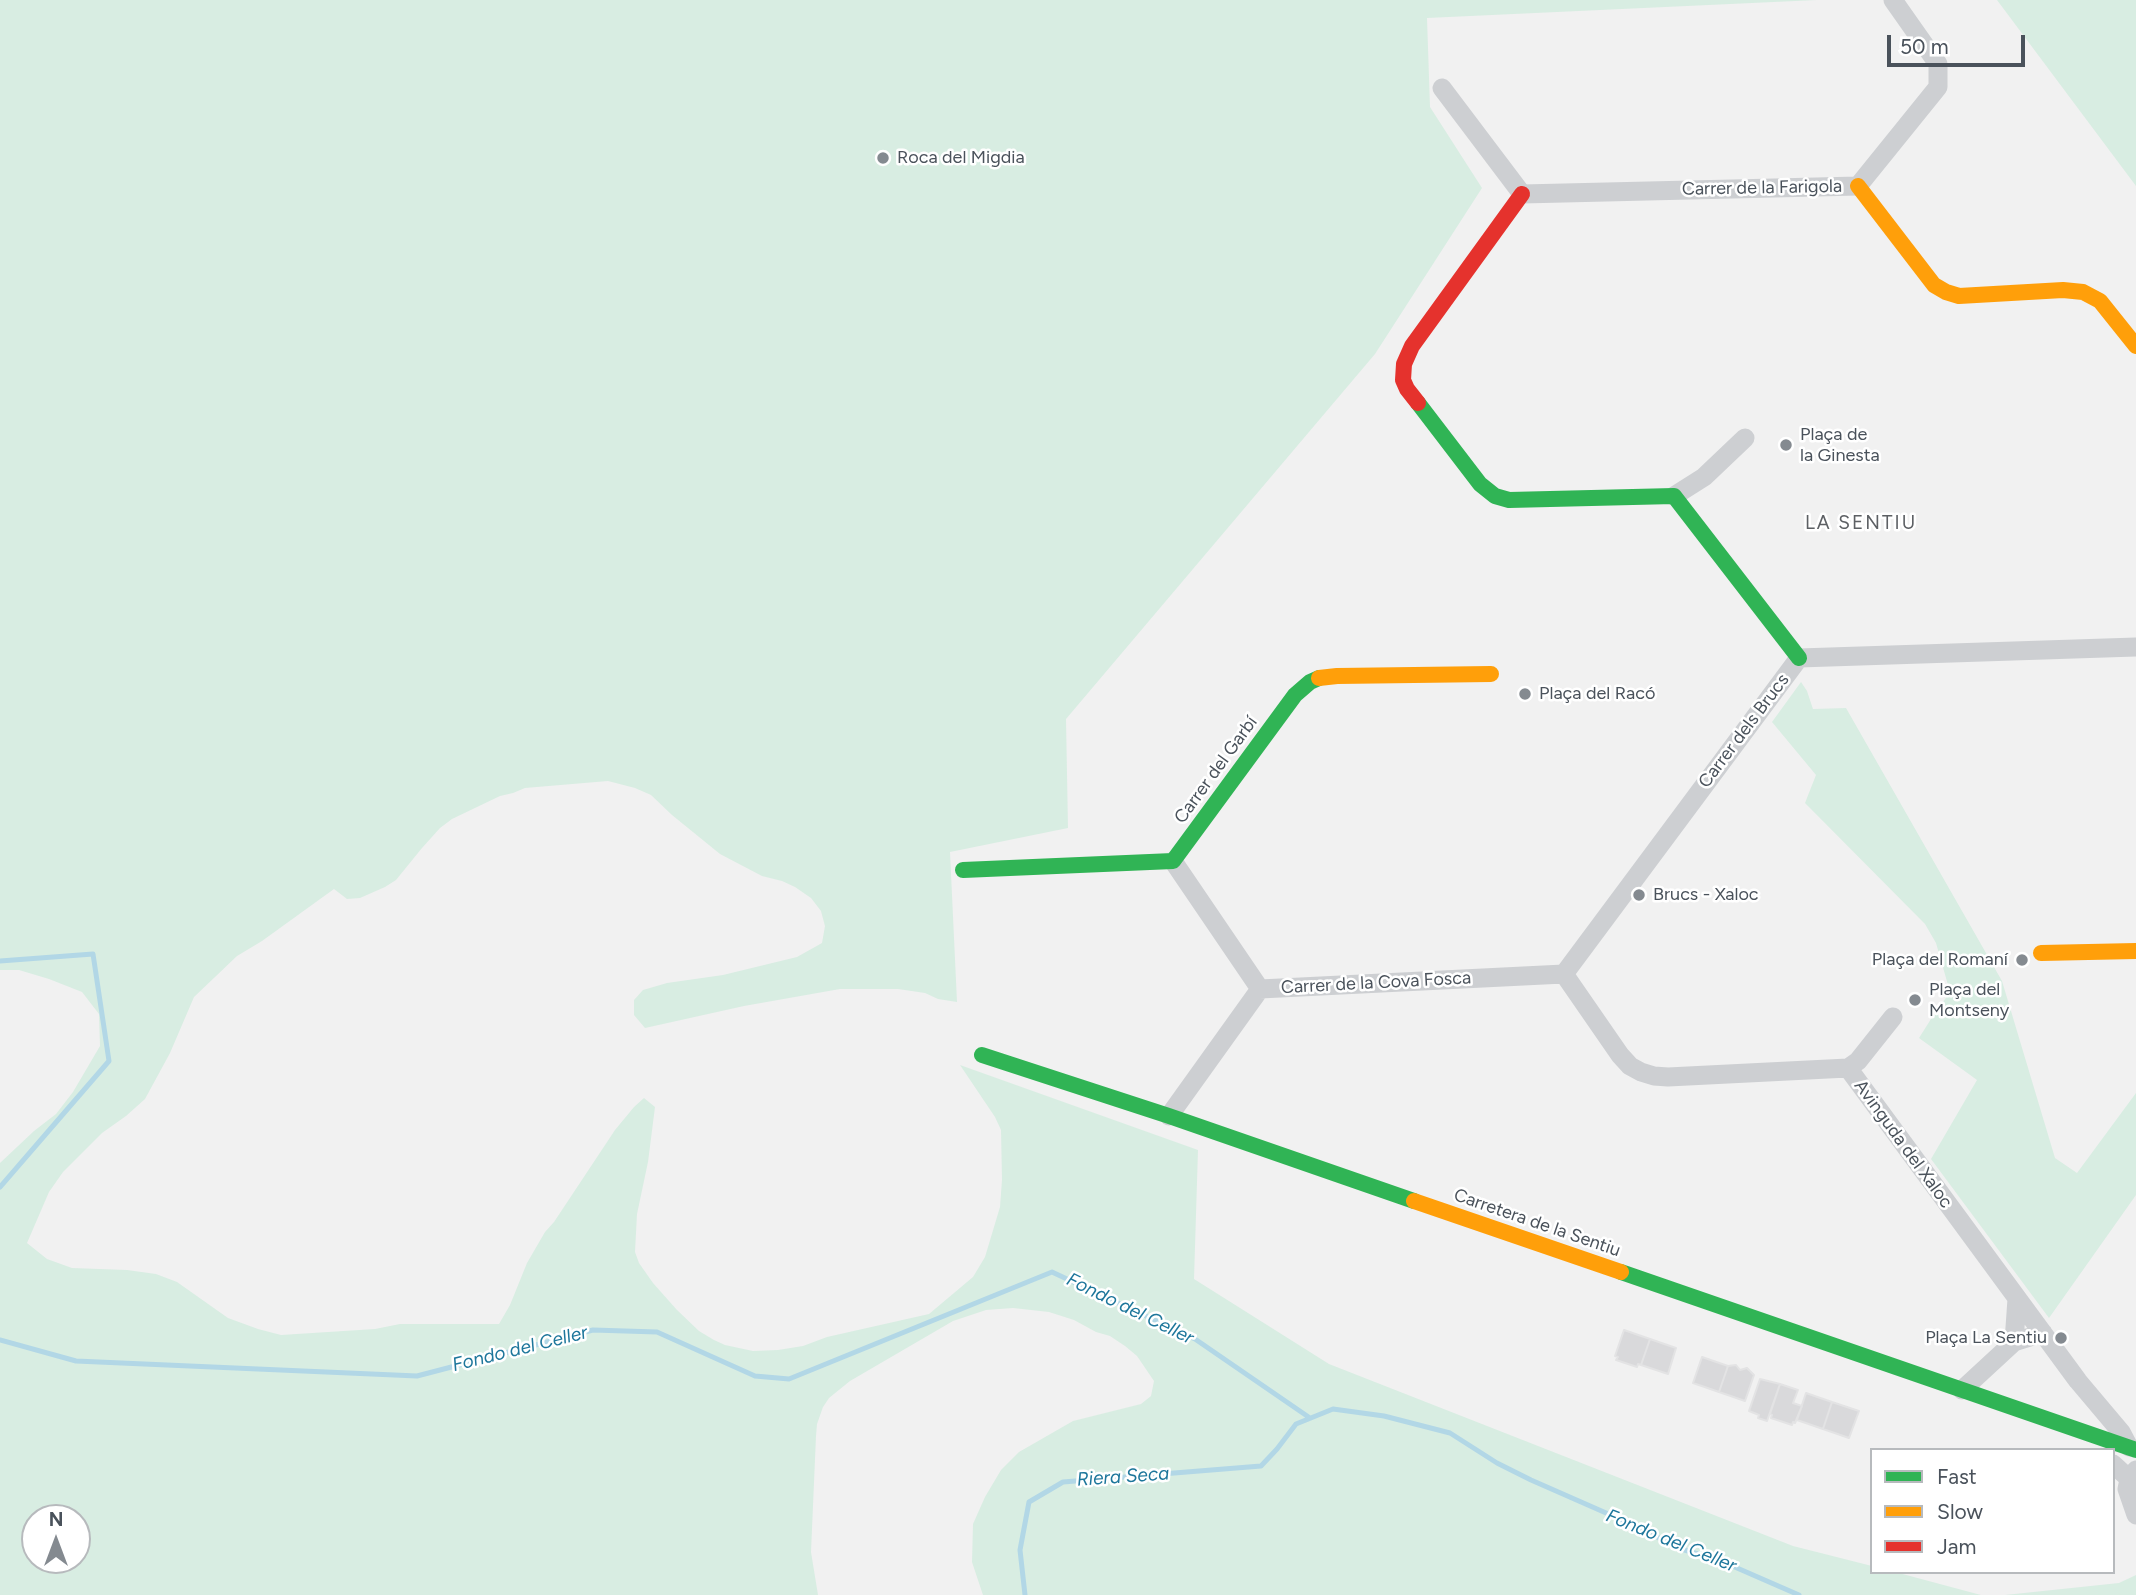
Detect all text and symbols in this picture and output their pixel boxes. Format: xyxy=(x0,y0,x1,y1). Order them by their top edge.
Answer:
scale bar xyxy=(1891,21,2029,65)
text: 50 m xyxy=(1900,34,1949,59)
place label: Roca del Migdia xyxy=(897,147,1025,169)
marker: Roca del Migdia xyxy=(875,150,891,166)
street label: Carrer de la Farigola xyxy=(1682,176,1842,200)
place label: Plaça de la Ginesta xyxy=(1800,424,1880,466)
marker: Plaça de la Ginesta xyxy=(1778,437,1794,453)
district label: LA SENTIU xyxy=(1806,512,1916,534)
street label: Carrer dels Brucs xyxy=(1694,670,1794,792)
place label: Plaça del Racó xyxy=(1539,683,1655,705)
marker: Plaça del Racó xyxy=(1517,686,1533,702)
street label: Carrer del Garbí xyxy=(1170,712,1262,828)
place label: Brucs - Xaloc xyxy=(1653,884,1759,906)
marker: Brucs - Xaloc xyxy=(1631,887,1647,903)
place label: Plaça del Romaní xyxy=(1872,949,2008,971)
marker: Plaça del Romaní xyxy=(2014,952,2030,968)
street label: Carrer de la Cova Fosca xyxy=(1280,967,1472,999)
place label: Plaça del Montseny xyxy=(1929,979,2009,1021)
marker: Plaça del Montseny xyxy=(1907,992,1923,1008)
street label: Avinguda del Xaloc xyxy=(1849,1076,1957,1212)
street label: Carretera de la Sentiu xyxy=(1451,1184,1623,1262)
water label: Fondo del Celler xyxy=(1063,1268,1197,1350)
water label: Fondo del Celler xyxy=(450,1321,590,1377)
place label: Plaça La Sentiu xyxy=(1925,1327,2047,1349)
marker: Plaça La Sentiu xyxy=(2053,1330,2069,1346)
legend xyxy=(1870,1448,2115,1574)
water label: Riera Seca xyxy=(1076,1462,1170,1492)
text: Fast xyxy=(1937,1464,1977,1489)
text: Slow xyxy=(1937,1499,1983,1524)
north arrow xyxy=(21,1504,91,1574)
water label: Fondo del Celler xyxy=(1602,1504,1740,1578)
text: N xyxy=(49,1508,63,1531)
text: Jam xyxy=(1937,1534,1976,1559)

